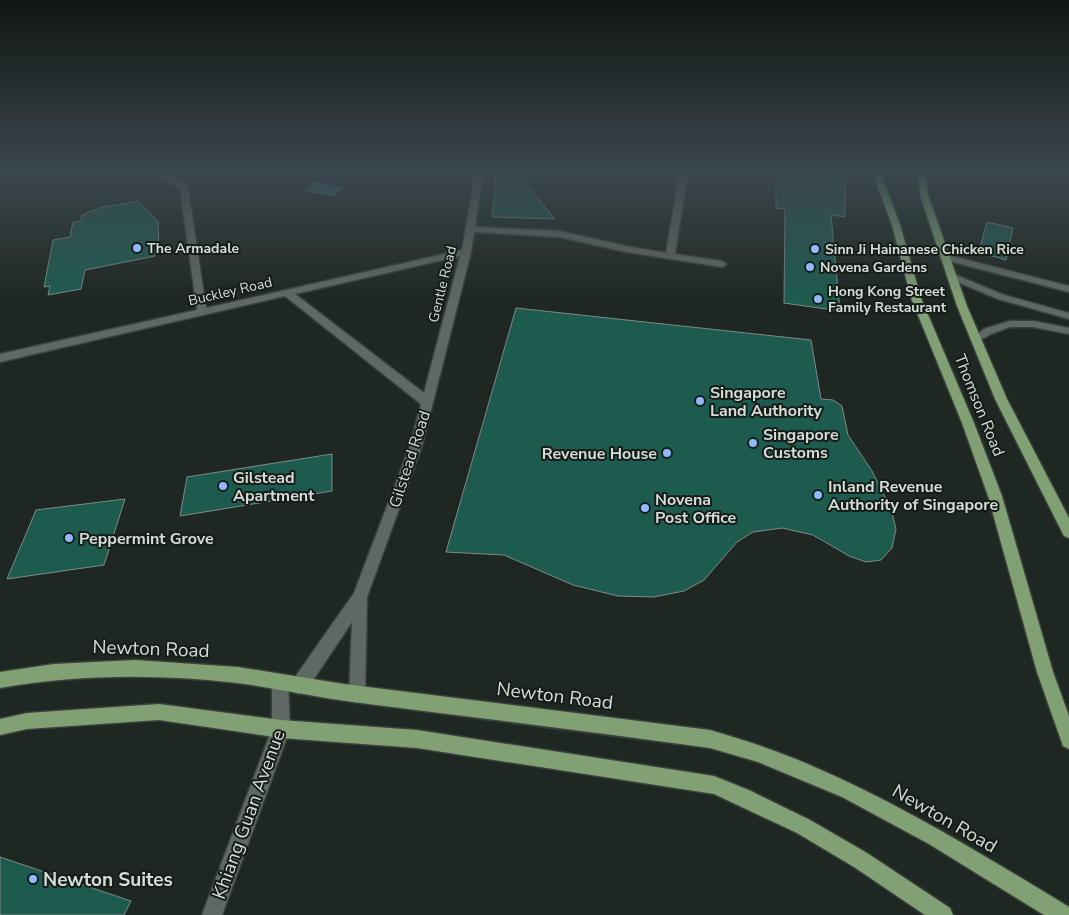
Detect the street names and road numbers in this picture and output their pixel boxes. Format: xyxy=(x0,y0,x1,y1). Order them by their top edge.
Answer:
street label: Gentle Road xyxy=(424,244,461,324)
street label: Buckley Road xyxy=(186,273,274,310)
street label: Thomson Road xyxy=(949,351,1010,460)
street label: Gilstead Road xyxy=(384,408,436,511)
street label: Newton Road xyxy=(92,634,210,664)
street label: Newton Road xyxy=(495,676,615,716)
street label: Khiang Guan Avenue xyxy=(206,726,292,903)
street label: Newton Road xyxy=(887,778,1002,859)

